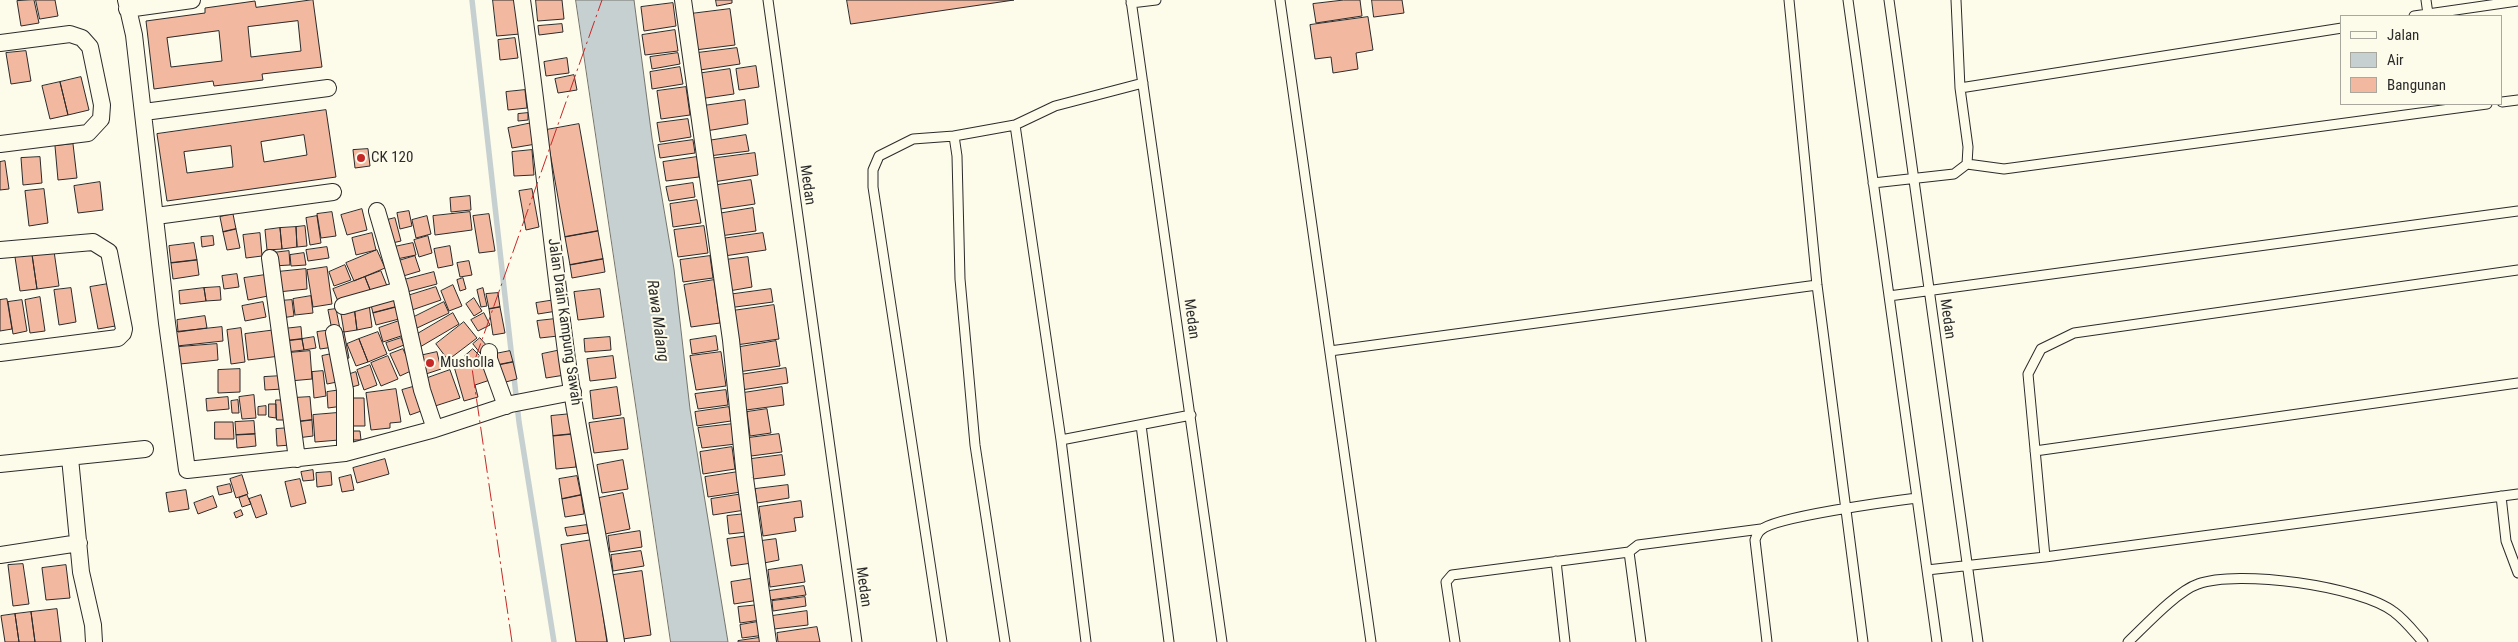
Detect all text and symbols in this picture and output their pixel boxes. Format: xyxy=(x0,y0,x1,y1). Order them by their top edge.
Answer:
legend xyxy=(2340,15,2503,105)
text: Jalan xyxy=(2387,26,2419,44)
text: Air xyxy=(2387,51,2404,69)
text: Bangunan xyxy=(2387,76,2446,94)
place label: CK 120 xyxy=(371,149,413,167)
marker: CK 120 xyxy=(355,152,367,164)
street label: Medan xyxy=(795,164,819,206)
street label: Jalan Drain Kampung Sawah xyxy=(543,237,585,407)
water label: Rawa Malang xyxy=(642,279,672,363)
street label: Medan xyxy=(1179,298,1203,340)
street label: Medan xyxy=(1935,298,1959,340)
place label: Musholla xyxy=(440,354,494,372)
marker: Musholla xyxy=(424,357,436,369)
street label: Medan xyxy=(851,566,875,608)

